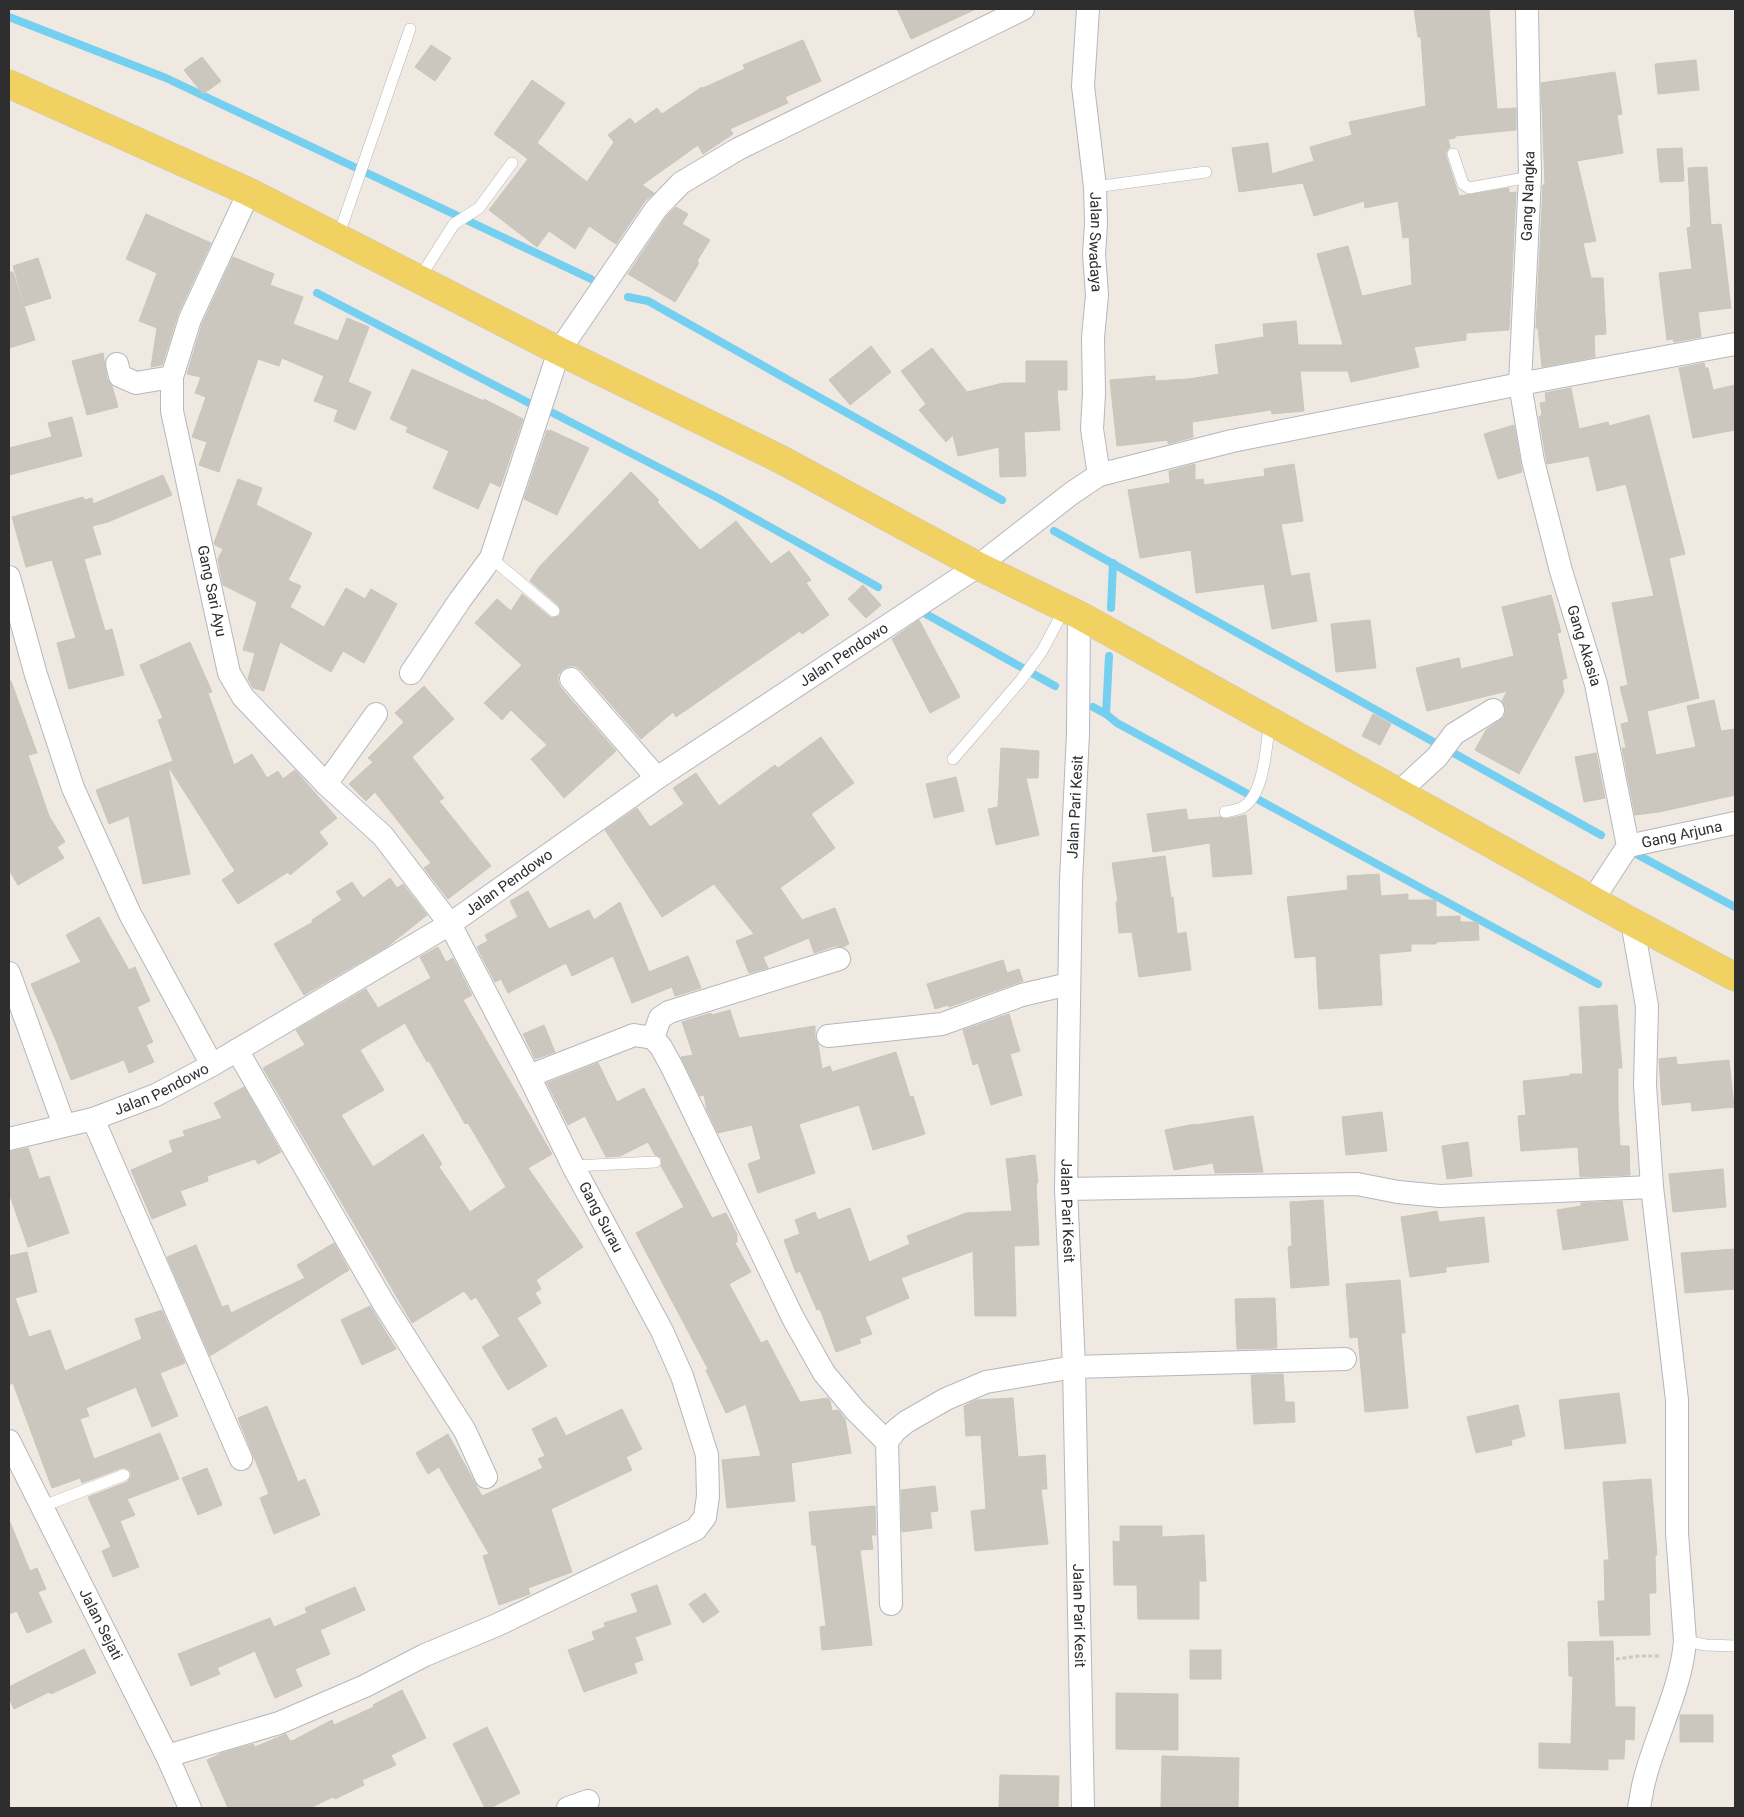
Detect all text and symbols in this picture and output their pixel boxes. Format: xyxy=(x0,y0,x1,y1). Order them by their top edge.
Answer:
street label: Gang Nangka xyxy=(1517,151,1539,241)
street label: Jalan Swadaya xyxy=(1085,192,1106,293)
street label: Gang Sari Ayu xyxy=(194,544,230,638)
street label: Gang Akasia xyxy=(1563,603,1605,688)
street label: Jalan Pendowo xyxy=(796,619,892,691)
street label: Jalan Pari Kesit xyxy=(1063,755,1087,859)
street label: Gang Arjuna xyxy=(1640,817,1724,852)
street label: Jalan Pendowo xyxy=(462,845,556,919)
street label: Jalan Pendowo xyxy=(112,1059,212,1119)
street label: Jalan Pari Kesit xyxy=(1057,1159,1078,1263)
street label: Gang Surau xyxy=(575,1179,627,1255)
street label: Jalan Pari Kesit xyxy=(1069,1563,1089,1668)
street label: Jalan Sejati xyxy=(75,1586,126,1663)

